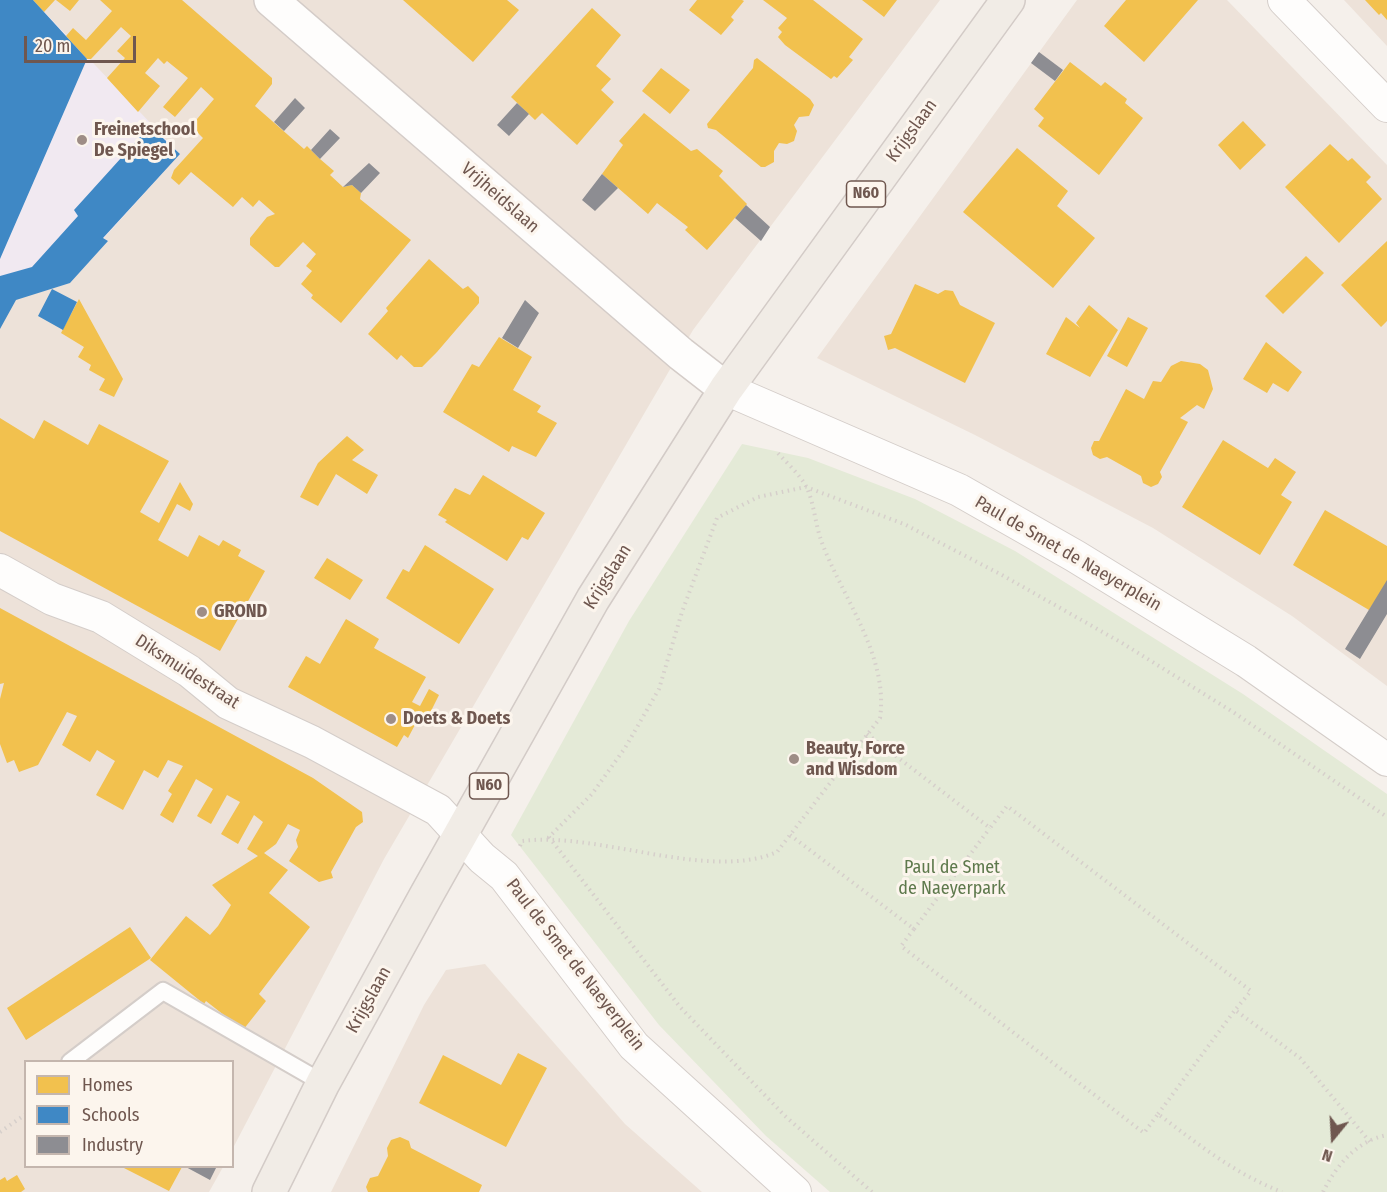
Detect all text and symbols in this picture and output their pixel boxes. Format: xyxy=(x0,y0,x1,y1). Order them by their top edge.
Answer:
scale bar xyxy=(27,24,140,62)
text: 20 m xyxy=(35,35,70,57)
street label: Krijgslaan xyxy=(882,95,942,167)
place label: Freinetschool De Spiegel xyxy=(94,119,195,162)
marker: Freinetschool De Spiegel xyxy=(75,133,89,147)
street label: Vrijheidslaan xyxy=(457,158,543,238)
road number: N60 xyxy=(846,181,886,207)
street label: Paul de Smet de Naeyerplein xyxy=(971,492,1165,616)
street label: Krijgslaan xyxy=(580,540,636,614)
place label: GROND xyxy=(214,601,267,623)
marker: GROND xyxy=(195,605,209,619)
street label: Diksmuidestraat xyxy=(131,630,243,714)
place label: Doets & Doets xyxy=(403,708,510,730)
marker: Doets & Doets xyxy=(384,712,398,726)
place label: Beauty, Force and Wisdom xyxy=(806,738,905,780)
marker: Beauty, Force and Wisdom xyxy=(787,752,801,766)
road number: N60 xyxy=(470,773,508,799)
park label: Paul de Smet de Naeyerpark xyxy=(898,857,1006,900)
street label: Paul de Smet de Naeyerplein xyxy=(501,875,649,1055)
street label: Krijgslaan xyxy=(342,963,396,1037)
legend xyxy=(24,1060,234,1168)
text: Homes xyxy=(82,1074,133,1096)
text: Schools xyxy=(82,1104,140,1126)
north arrow xyxy=(1303,1108,1363,1168)
text: Industry xyxy=(82,1134,143,1156)
text: N xyxy=(1320,1145,1335,1166)

